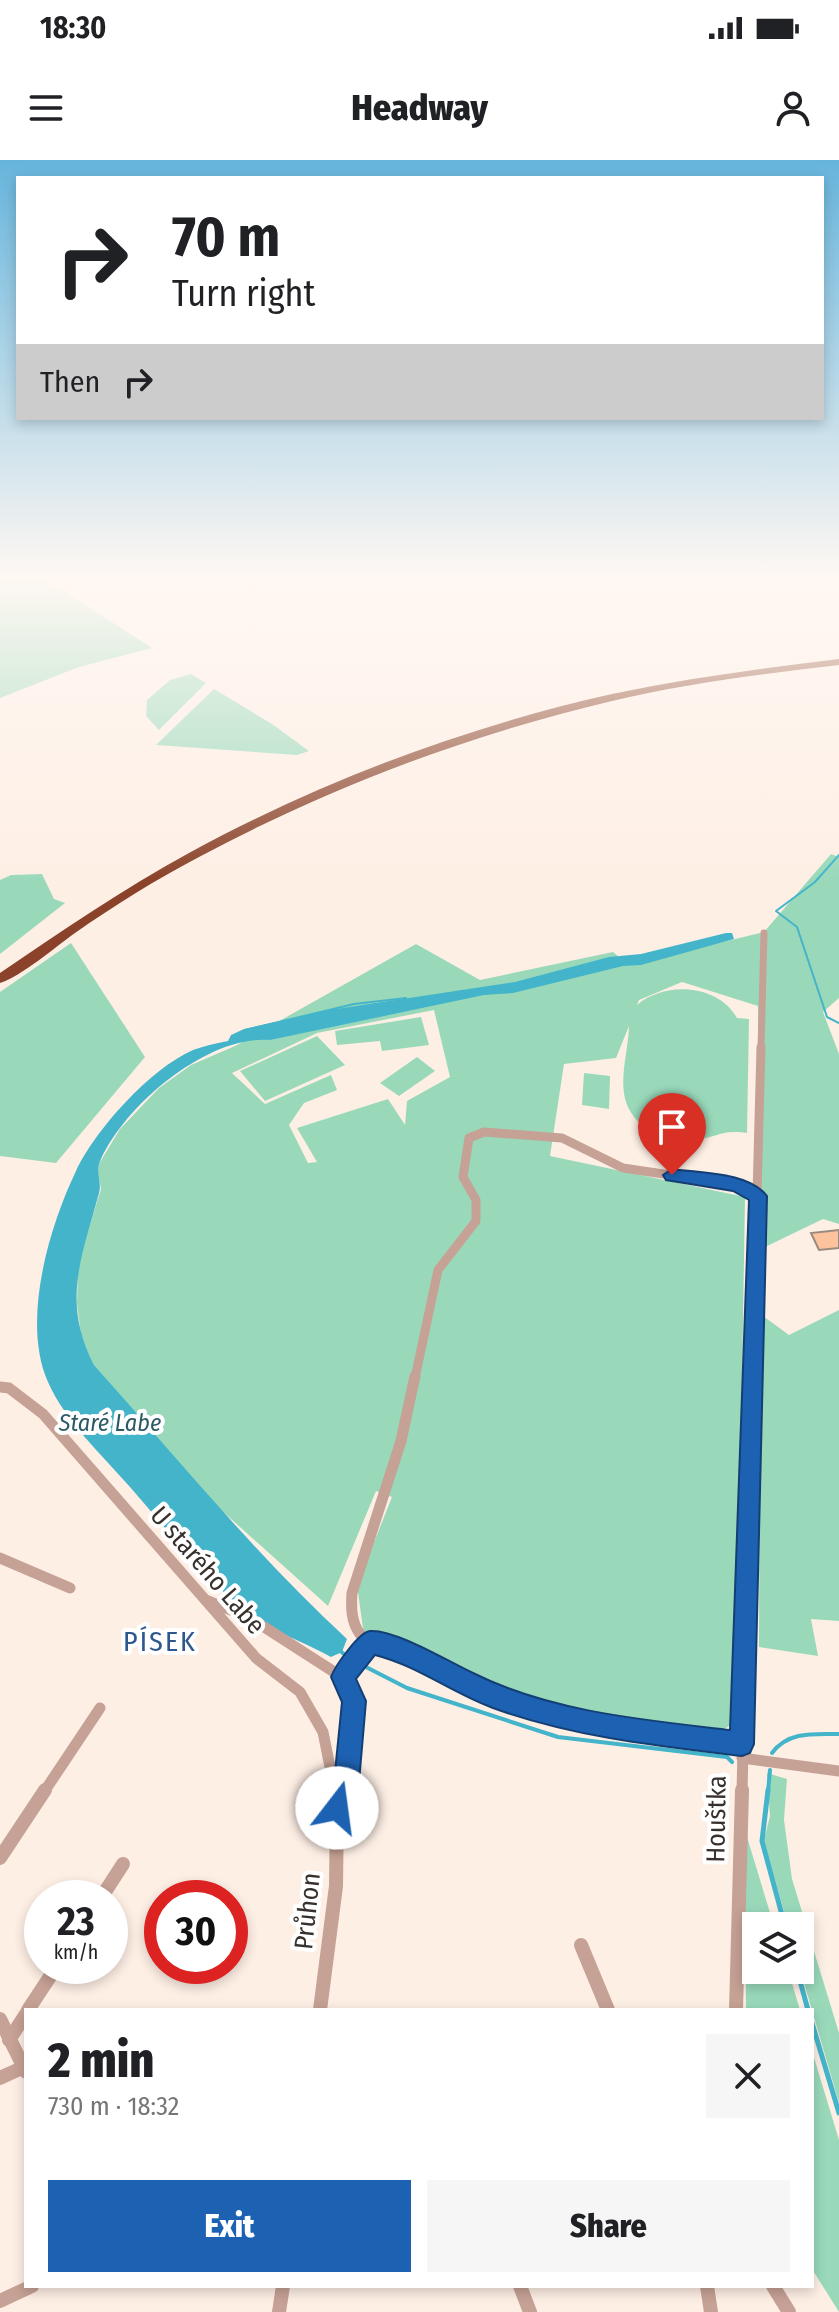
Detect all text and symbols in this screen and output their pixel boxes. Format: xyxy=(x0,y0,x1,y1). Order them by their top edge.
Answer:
text: 18:30 xyxy=(40,10,106,46)
icon: menu xyxy=(24,86,68,130)
text: Headway xyxy=(351,86,488,130)
icon: person xyxy=(771,86,815,130)
text: 70 m xyxy=(172,204,280,271)
icon: right xyxy=(40,208,144,312)
text: Turn right xyxy=(172,272,315,316)
icon: right xyxy=(116,360,160,404)
text: Then xyxy=(40,364,100,400)
pin xyxy=(638,1093,706,1175)
icon: arrive xyxy=(650,1105,694,1149)
water label: Staré Labe xyxy=(58,1409,161,1437)
street label: U starého Labe xyxy=(144,1500,271,1640)
district label: PÍSEK xyxy=(123,1625,197,1658)
position arrow xyxy=(295,1766,379,1850)
street label: Houštka xyxy=(700,1775,733,1863)
street label: Průhon xyxy=(288,1871,327,1951)
speed limit sign: 30 xyxy=(144,1880,248,1984)
text: 23 xyxy=(57,1898,95,1946)
map controls xyxy=(742,1912,814,1984)
button: layers xyxy=(742,1912,814,1984)
text: km/h xyxy=(54,1940,98,1964)
text: 2 min xyxy=(48,2032,154,2090)
button: close xyxy=(706,2034,790,2118)
text: 730 m · 18:32 xyxy=(48,2091,179,2122)
button: Exit xyxy=(48,2180,411,2272)
button: Share xyxy=(427,2180,790,2272)

